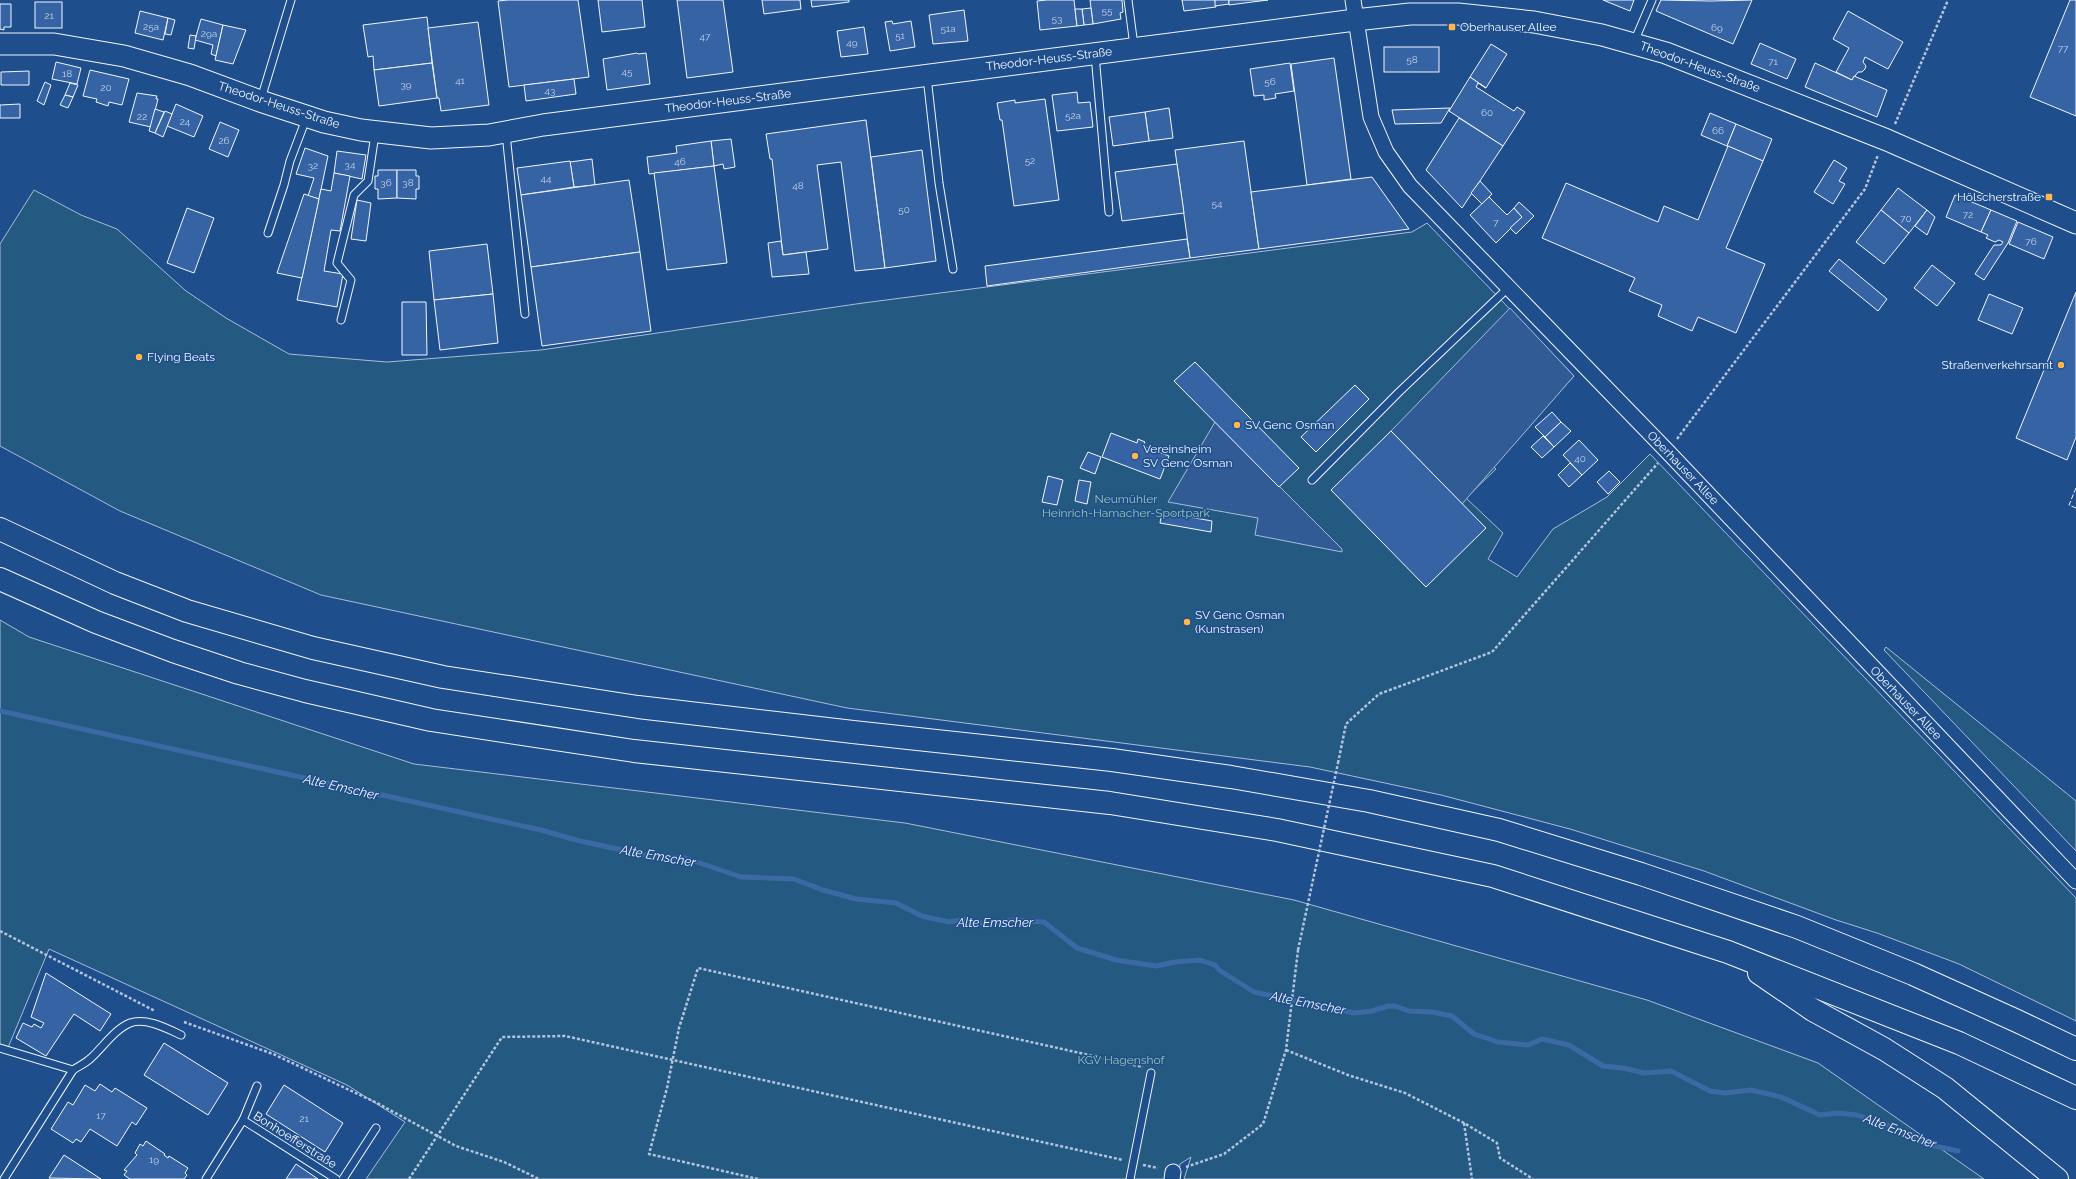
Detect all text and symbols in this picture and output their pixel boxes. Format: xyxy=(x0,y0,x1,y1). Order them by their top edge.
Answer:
house number: 55 xyxy=(1102,5,1113,16)
house number: 21 xyxy=(44,10,54,21)
house number: 53 xyxy=(1052,13,1062,24)
place label: Oberhauser Allee xyxy=(1460,20,1557,34)
house number: 25a xyxy=(143,21,159,32)
marker: Oberhauser Allee xyxy=(1447,22,1457,32)
house number: 69 xyxy=(1711,22,1723,33)
house number: 51a xyxy=(940,23,956,34)
house number: 29a xyxy=(201,28,217,39)
house number: 51 xyxy=(895,30,906,41)
house number: 47 xyxy=(700,31,711,42)
house number: 49 xyxy=(846,37,858,48)
street label: Theodor-Heuss-Straße xyxy=(1638,39,1762,95)
house number: 77 xyxy=(2058,43,2069,54)
street label: Theodor-Heuss-Straße xyxy=(985,44,1113,74)
house number: 58 xyxy=(1406,54,1418,65)
house number: 71 xyxy=(1768,56,1779,67)
house number: 45 xyxy=(622,66,633,77)
house number: 18 xyxy=(62,68,72,79)
house number: 41 xyxy=(455,75,466,86)
house number: 56 xyxy=(1264,76,1276,87)
street label: Theodor-Heuss-Straße xyxy=(216,79,342,131)
house number: 39 xyxy=(400,79,412,90)
house number: 20 xyxy=(100,82,112,93)
house number: 43 xyxy=(545,85,555,96)
street label: Theodor-Heuss-Straße xyxy=(664,86,792,116)
house number: 60 xyxy=(1481,107,1493,118)
house number: 52a xyxy=(1065,110,1081,121)
house number: 22 xyxy=(137,111,147,122)
house number: 24 xyxy=(180,116,191,127)
house number: 66 xyxy=(1712,125,1724,136)
house number: 26 xyxy=(218,135,230,146)
house number: 52 xyxy=(1025,155,1035,166)
house number: 46 xyxy=(674,156,686,167)
house number: 34 xyxy=(345,159,356,170)
house number: 32 xyxy=(308,160,318,171)
house number: 44 xyxy=(541,173,552,184)
house number: 36 xyxy=(380,177,392,188)
house number: 38 xyxy=(402,177,414,188)
house number: 48 xyxy=(792,180,804,191)
place label: Hölscherstraße xyxy=(1957,190,2041,204)
marker: Hölscherstraße xyxy=(2044,192,2054,202)
house number: 54 xyxy=(1212,198,1223,209)
house number: 50 xyxy=(898,204,910,215)
house number: 72 xyxy=(1963,209,1973,220)
house number: 70 xyxy=(1900,213,1912,224)
house number: 7 xyxy=(1493,217,1499,228)
house number: 76 xyxy=(2025,236,2037,247)
place label: Flying Beats xyxy=(147,350,215,364)
marker: Flying Beats xyxy=(134,352,144,362)
place label: Straßenverkehrsamt xyxy=(1942,358,2053,372)
marker: Straßenverkehrsamt xyxy=(2056,360,2066,370)
place label: SV Genc Osman xyxy=(1245,418,1335,432)
marker: SV Genc Osman xyxy=(1232,420,1242,430)
street label: Oberhauser Allee xyxy=(1644,428,1722,508)
place label: Vereinsheim SV Genc Osman xyxy=(1143,442,1233,470)
marker: Vereinsheim SV Genc Osman xyxy=(1130,451,1140,461)
house number: 40 xyxy=(1574,453,1586,464)
park label: Neumühler Heinrich-Hamacher-Sportpark xyxy=(1042,492,1211,520)
place label: SV Genc Osman (Kunstrasen) xyxy=(1195,608,1285,636)
marker: SV Genc Osman (Kunstrasen) xyxy=(1182,617,1192,627)
street label: Oberhauser Allee xyxy=(1867,663,1945,743)
water label: Alte Emscher xyxy=(301,771,381,803)
water label: Alte Emscher xyxy=(618,842,698,870)
water label: Alte Emscher xyxy=(956,915,1034,930)
water label: Alte Emscher xyxy=(1268,988,1348,1018)
park label: KGV Hagenshof xyxy=(1078,1053,1166,1067)
street label: Bonhoefferstraße xyxy=(251,1109,339,1171)
house number: 17 xyxy=(96,1110,106,1121)
water label: Alte Emscher xyxy=(1861,1110,1939,1152)
house number: 21 xyxy=(299,1113,309,1124)
house number: 19 xyxy=(149,1154,159,1165)

